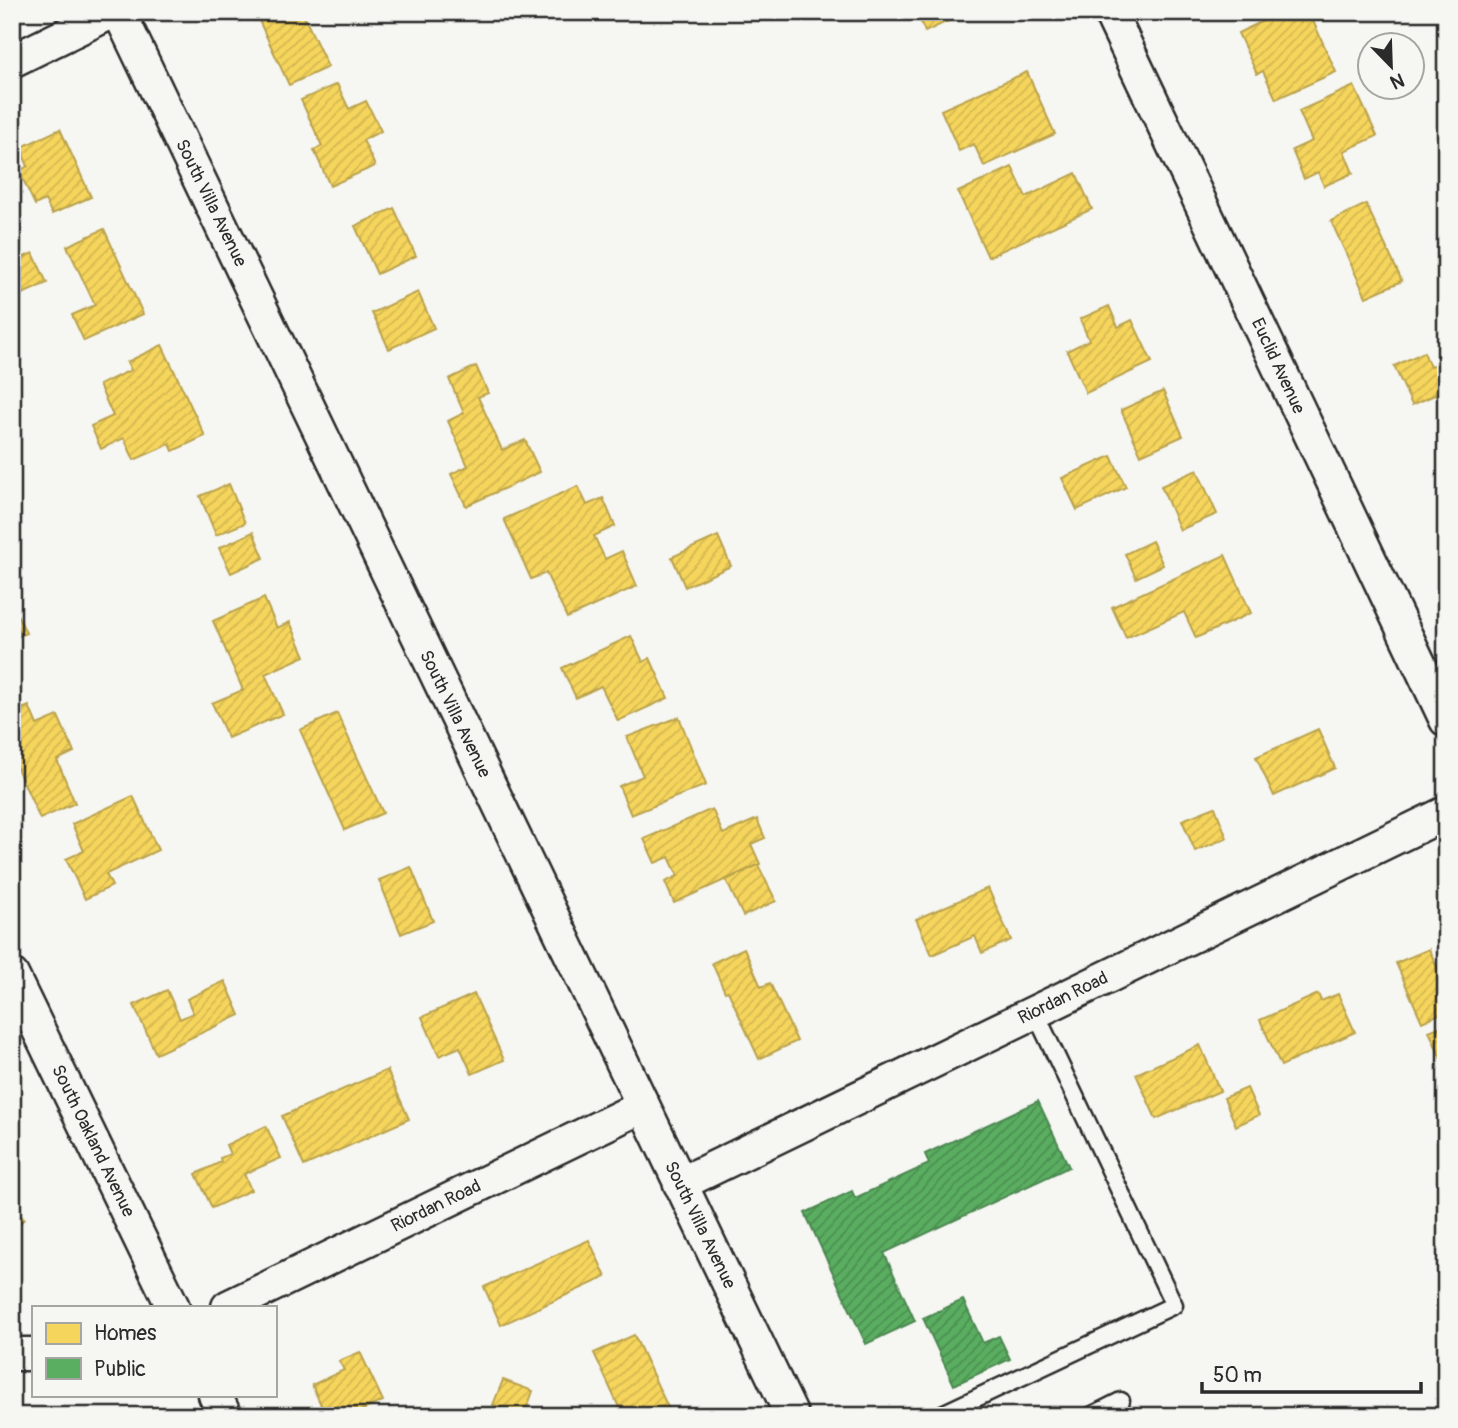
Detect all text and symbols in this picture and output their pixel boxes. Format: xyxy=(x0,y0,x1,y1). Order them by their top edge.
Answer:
north arrow xyxy=(1356,32,1426,102)
text: N xyxy=(1387,67,1408,94)
street label: South Villa Avenue xyxy=(170,135,252,271)
street label: Euclid Avenue xyxy=(1246,314,1310,418)
street label: South Villa Avenue xyxy=(414,646,496,782)
street label: Riordan Road xyxy=(1014,966,1112,1030)
street label: South Oakland Avenue xyxy=(46,1061,140,1221)
street label: South Villa Avenue xyxy=(659,1157,741,1293)
street label: Riordan Road xyxy=(387,1174,485,1238)
legend xyxy=(32,1306,276,1396)
text: Homes xyxy=(94,1320,157,1347)
scale bar xyxy=(1202,1351,1421,1395)
text: Public xyxy=(94,1356,146,1383)
text: 50 m xyxy=(1213,1362,1262,1389)

